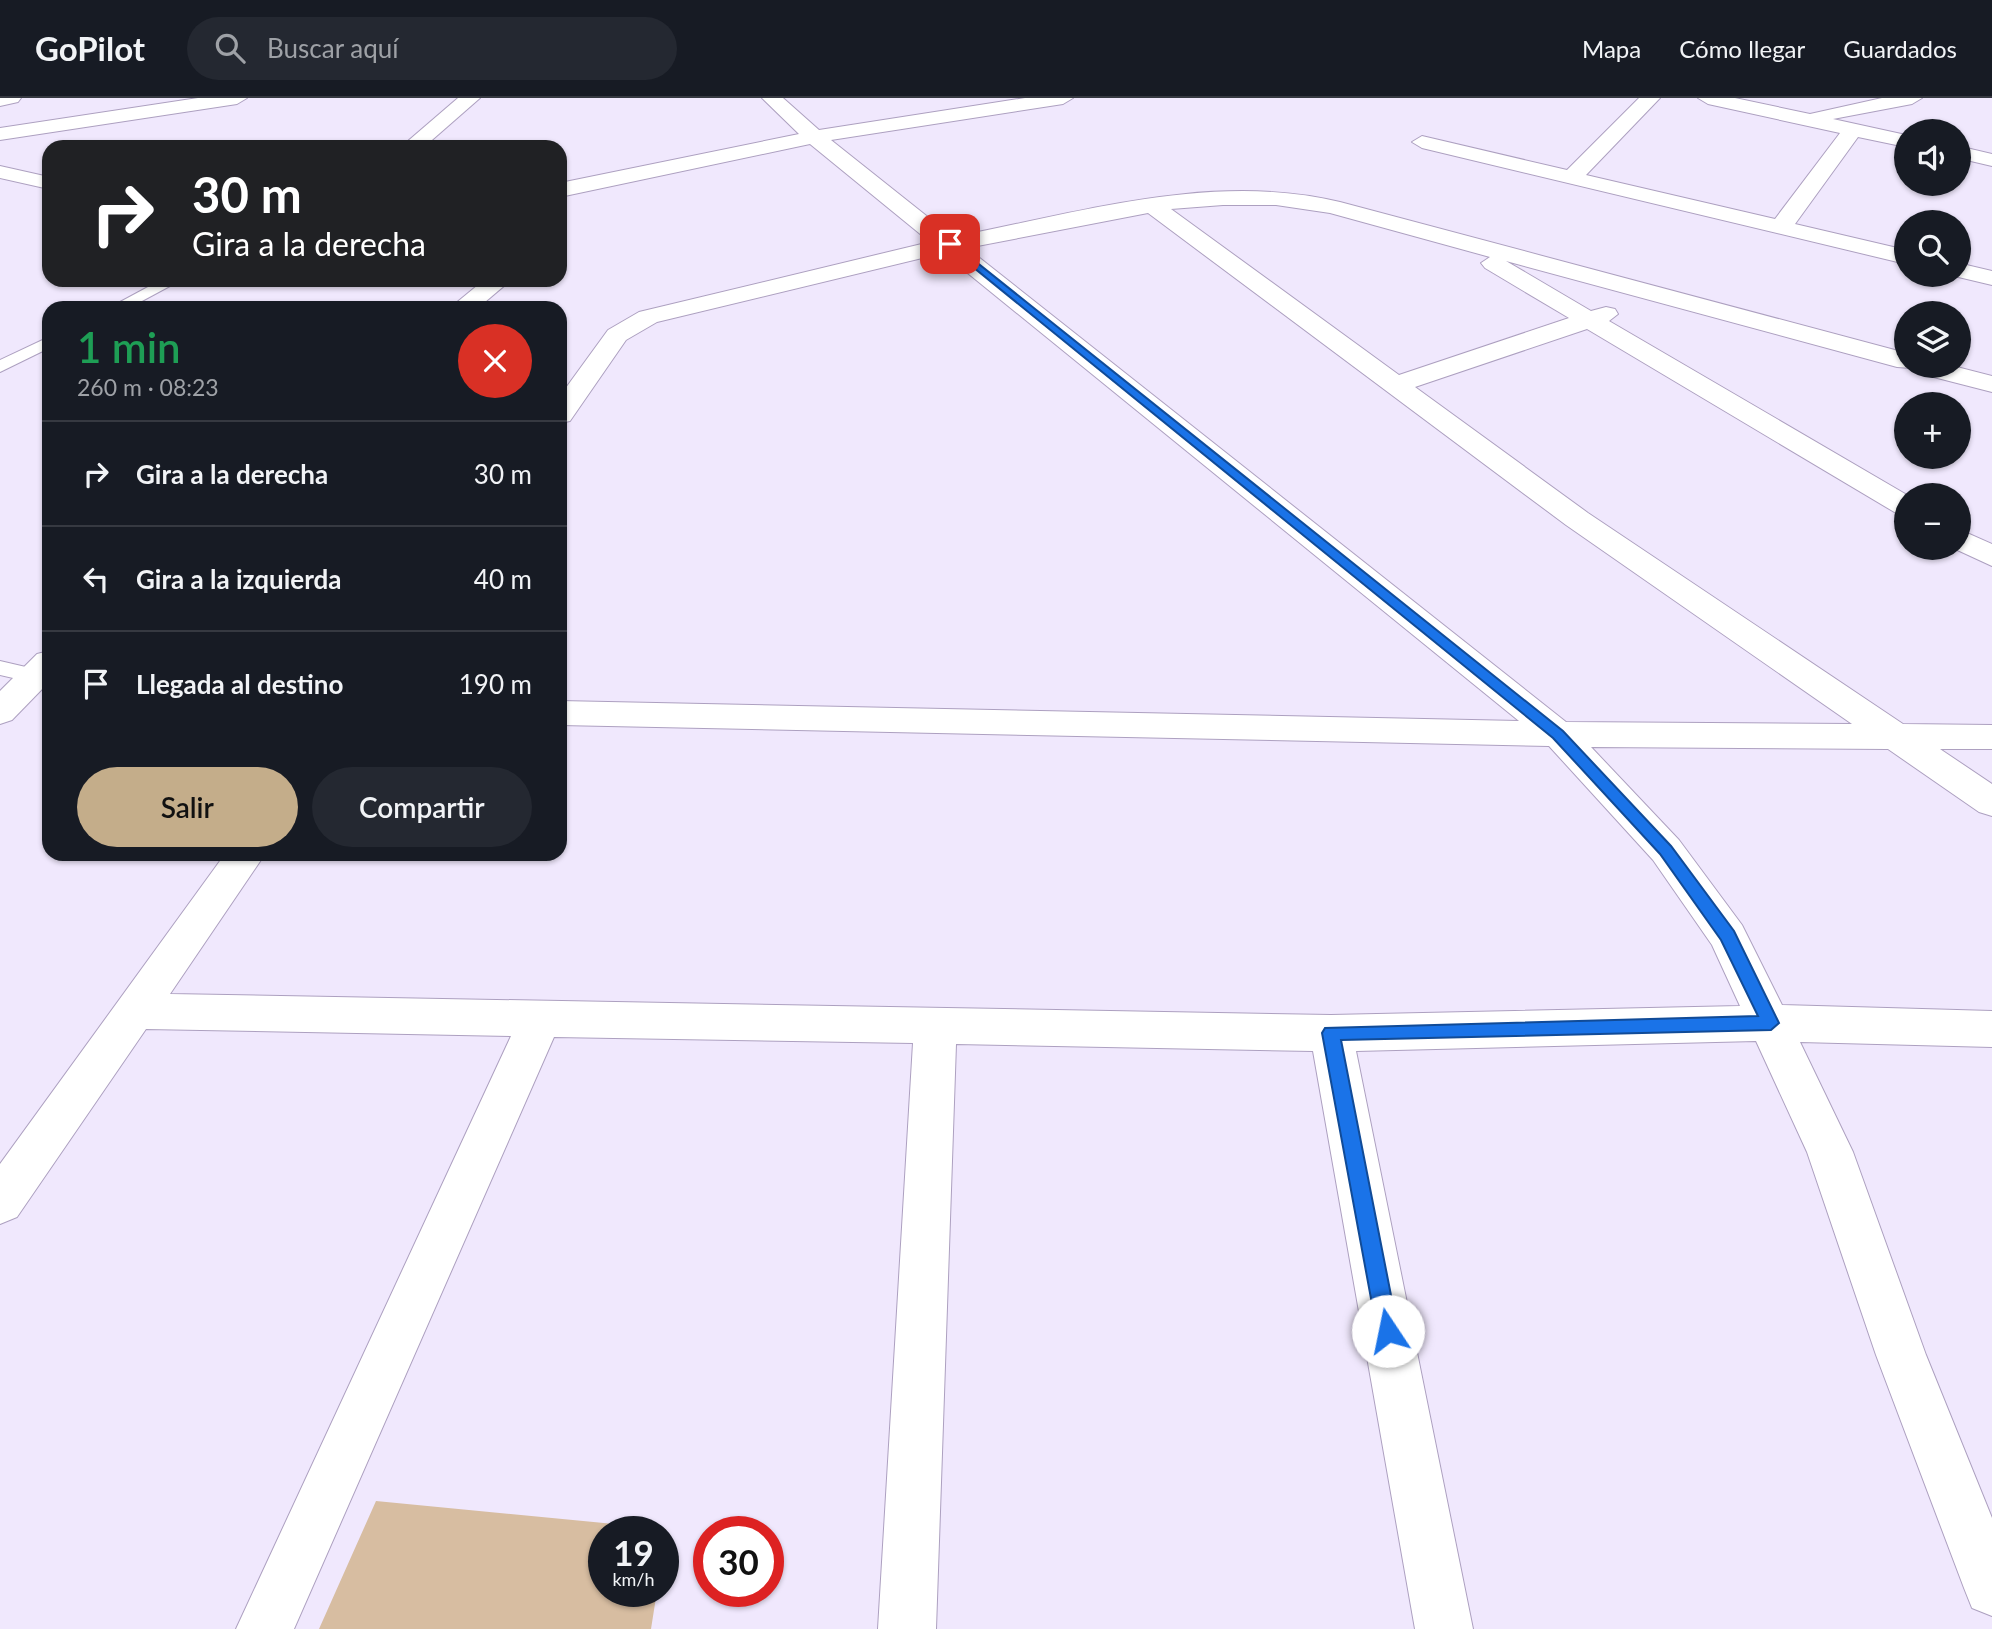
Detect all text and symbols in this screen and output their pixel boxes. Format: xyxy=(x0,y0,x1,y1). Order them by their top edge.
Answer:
search box xyxy=(187,17,677,80)
text: GoPilot xyxy=(35,28,145,68)
icon: search xyxy=(211,29,249,67)
text: Buscar aquí xyxy=(267,32,399,64)
text: Mapa xyxy=(1582,34,1641,63)
text: Cómo llegar xyxy=(1679,34,1805,63)
text: Guardados xyxy=(1843,34,1957,63)
map controls xyxy=(1894,119,1971,560)
button: sound xyxy=(1894,119,1971,196)
text: 30 m xyxy=(192,165,302,223)
icon: right xyxy=(77,168,168,259)
button: search xyxy=(1894,210,1971,287)
pin xyxy=(920,214,980,274)
text: Gira a la derecha xyxy=(192,224,426,263)
icon: arrive xyxy=(931,225,969,263)
button: layers xyxy=(1894,301,1971,378)
text: 1 min xyxy=(77,322,181,372)
button: close xyxy=(458,324,532,398)
text: 260 m · 08:23 xyxy=(77,373,219,401)
button: + xyxy=(1894,392,1971,469)
icon: right xyxy=(77,455,115,493)
text: Gira a la derecha xyxy=(136,458,328,490)
text: 30 m xyxy=(474,458,532,490)
button: − xyxy=(1894,483,1971,560)
icon: left xyxy=(77,560,115,598)
text: Gira a la izquierda xyxy=(136,563,342,595)
text: 40 m xyxy=(474,563,532,595)
icon: arrive xyxy=(77,665,115,703)
text: Llegada al destino xyxy=(136,668,343,700)
text: 190 m xyxy=(459,668,532,700)
button: Salir xyxy=(77,767,298,847)
button: Compartir xyxy=(312,767,532,847)
position arrow xyxy=(1351,1294,1425,1368)
speed limit sign: 30 xyxy=(693,1516,784,1607)
text: 19 xyxy=(613,1531,654,1573)
text: km/h xyxy=(612,1568,655,1590)

